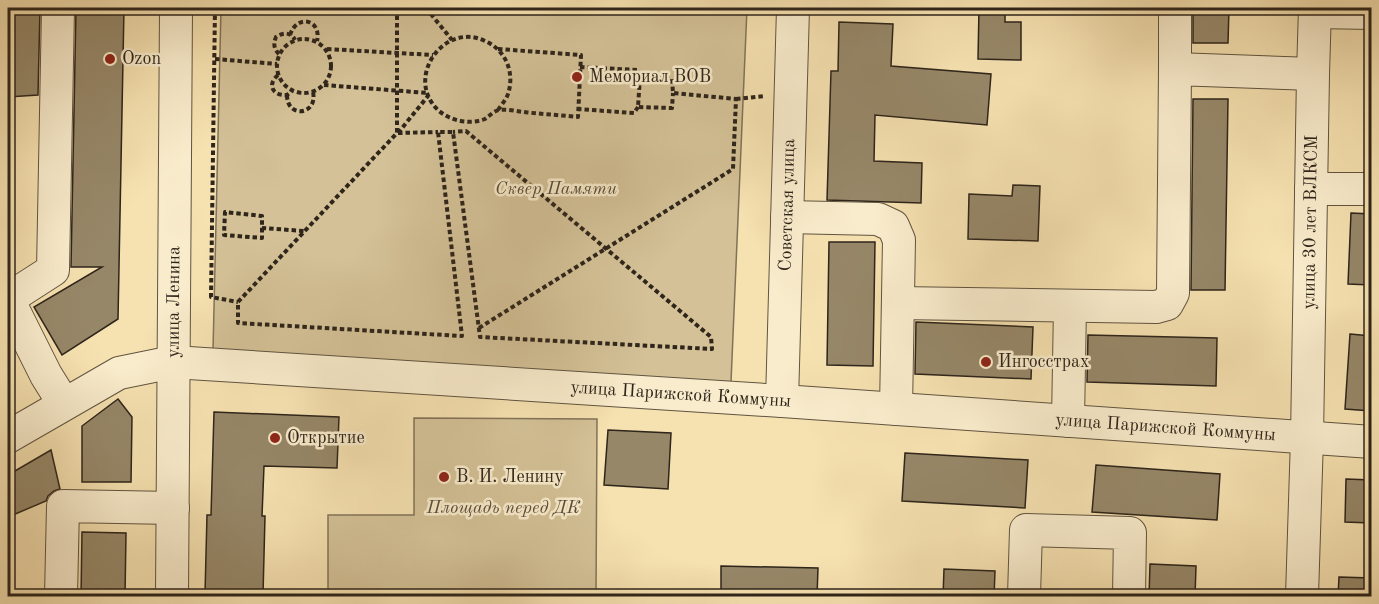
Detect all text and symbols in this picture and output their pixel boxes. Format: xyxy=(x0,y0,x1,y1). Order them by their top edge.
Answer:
place label: Ozon xyxy=(122,50,161,68)
marker: Ozon xyxy=(103,52,117,66)
place label: Мемориал ВОВ xyxy=(589,68,711,86)
marker: Мемориал ВОВ xyxy=(570,70,584,84)
street label: улица 30 лет ВЛКСМ xyxy=(1300,135,1321,310)
street label: Советская улица xyxy=(777,138,798,272)
park label: Сквер Памяти xyxy=(495,180,617,198)
street label: улица Ленина xyxy=(165,246,183,358)
place label: Ингосстрах xyxy=(998,353,1089,371)
marker: Ингосстрах xyxy=(979,355,993,369)
street label: улица Парижской Коммуны xyxy=(570,378,792,411)
street label: улица Парижской Коммуны xyxy=(1055,411,1276,444)
place label: Открытие xyxy=(287,429,365,447)
marker: Открытие xyxy=(268,431,282,445)
place label: В. И. Ленину xyxy=(456,468,564,486)
marker: В. И. Ленину xyxy=(437,470,451,484)
park label: Площадь перед ДК xyxy=(426,499,581,517)

